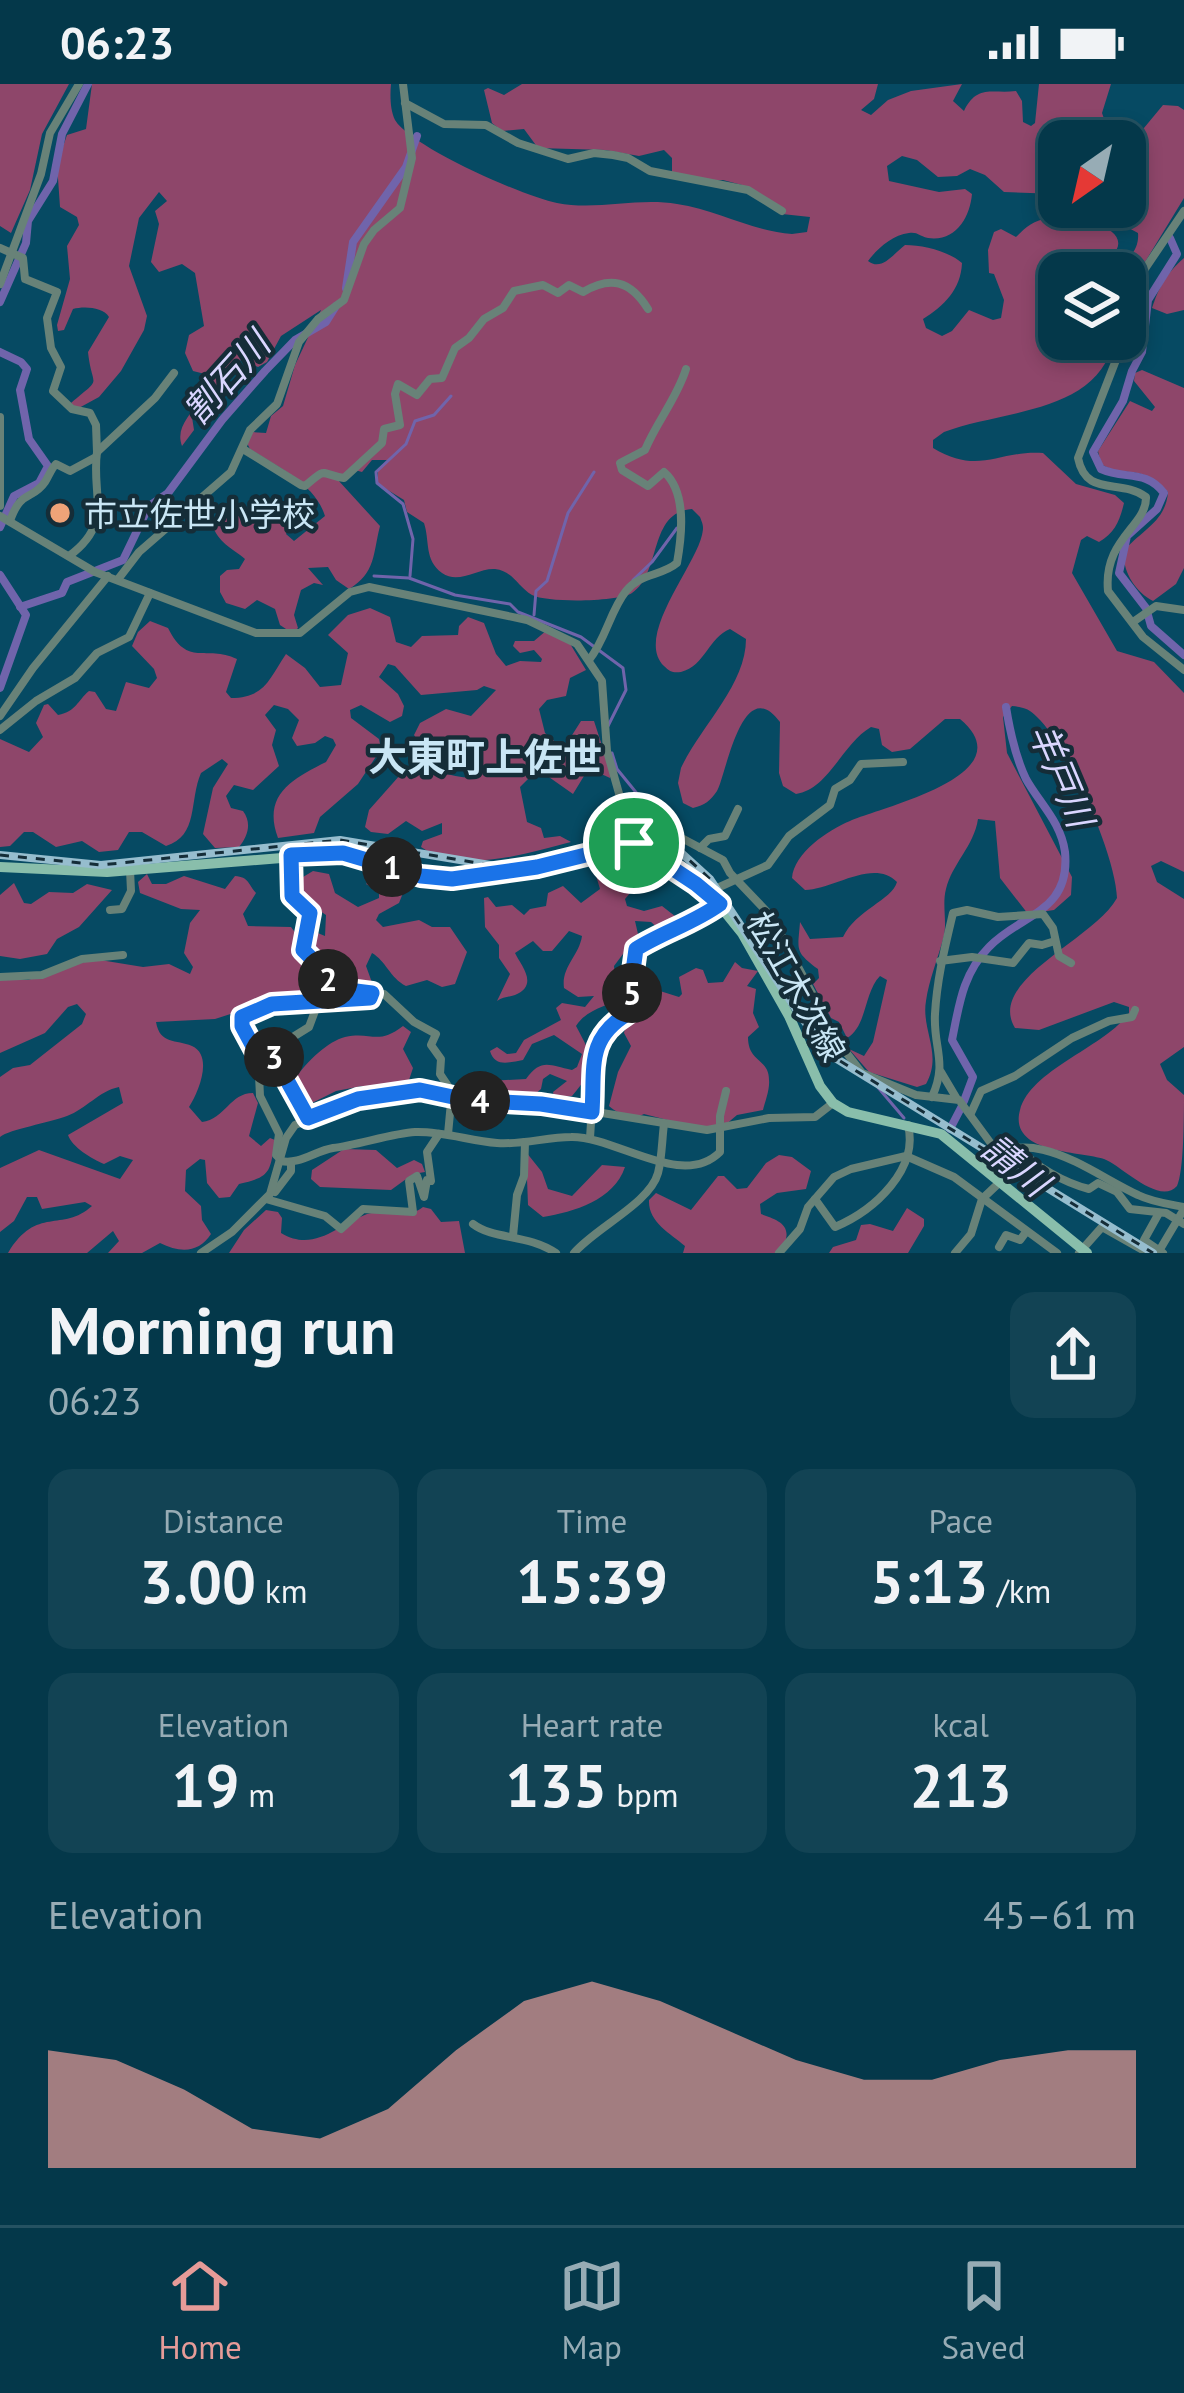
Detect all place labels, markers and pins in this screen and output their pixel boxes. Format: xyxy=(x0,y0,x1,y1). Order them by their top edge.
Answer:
place label: 市立佐世小学校 xyxy=(84,492,315,535)
marker: 市立佐世小学校 xyxy=(47,500,73,526)
pin xyxy=(583,792,685,894)
pin: 1 xyxy=(362,837,422,897)
pin: 2 xyxy=(298,949,358,1009)
pin: 5 xyxy=(602,963,662,1023)
pin: 3 xyxy=(244,1027,304,1087)
pin: 4 xyxy=(450,1071,510,1131)

